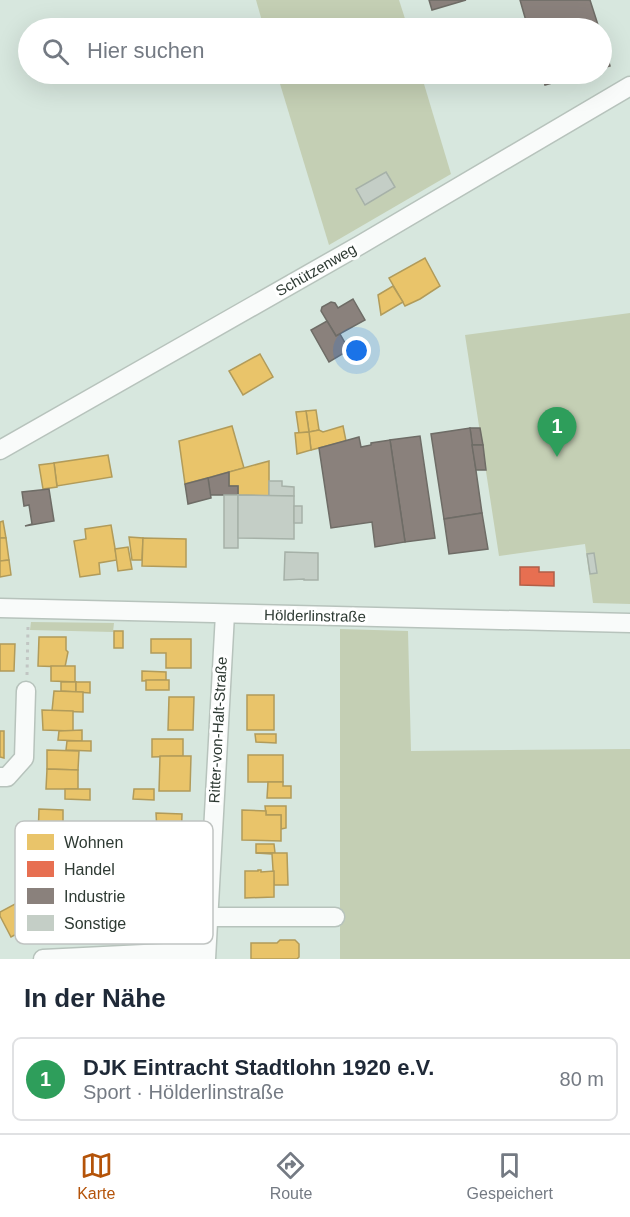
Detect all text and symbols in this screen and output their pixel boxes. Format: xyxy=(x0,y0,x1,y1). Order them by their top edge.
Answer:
search box xyxy=(18,18,612,84)
icon: search xyxy=(39,35,72,68)
text: Hier suchen xyxy=(87,38,204,63)
street label: Schützenweg xyxy=(273,240,359,299)
your location xyxy=(342,336,371,365)
pin: 1 xyxy=(538,408,576,457)
street label: Hölderlinstraße xyxy=(264,606,366,625)
street label: Ritter-von-Halt-Straße xyxy=(205,656,230,804)
legend xyxy=(15,821,213,944)
text: Wohnen xyxy=(64,834,123,851)
text: Handel xyxy=(64,861,115,878)
text: Industrie xyxy=(64,888,125,905)
text: Sonstige xyxy=(64,915,126,932)
text: In der Nähe xyxy=(24,983,166,1013)
text: DJK Eintracht Stadtlohn 1920 e.V. xyxy=(83,1055,434,1080)
text: 1 xyxy=(40,1068,51,1090)
text: 80 m xyxy=(560,1068,604,1090)
text: Sport · Hölderlinstraße xyxy=(83,1081,284,1103)
tab: Karte xyxy=(77,1149,115,1203)
tab: Route xyxy=(270,1149,312,1203)
tab: Gespeichert xyxy=(467,1149,553,1203)

